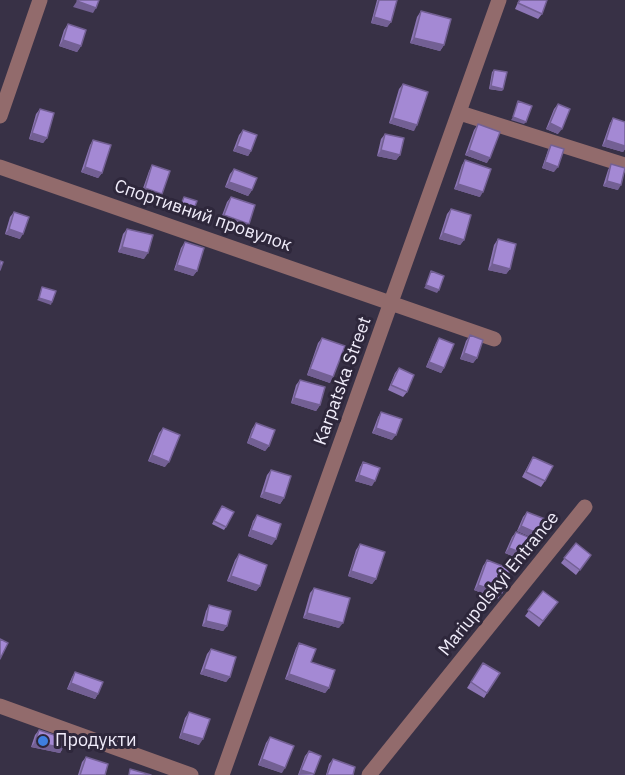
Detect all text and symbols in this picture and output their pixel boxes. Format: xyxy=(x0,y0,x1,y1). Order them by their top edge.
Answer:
street label: Спортивний провулок xyxy=(111,175,295,257)
street label: Karpatska Street xyxy=(310,314,376,448)
street label: Mariupolskyi Entrance xyxy=(434,508,564,660)
place label: Продукти xyxy=(55,730,137,752)
marker: Продукти xyxy=(36,734,50,748)

